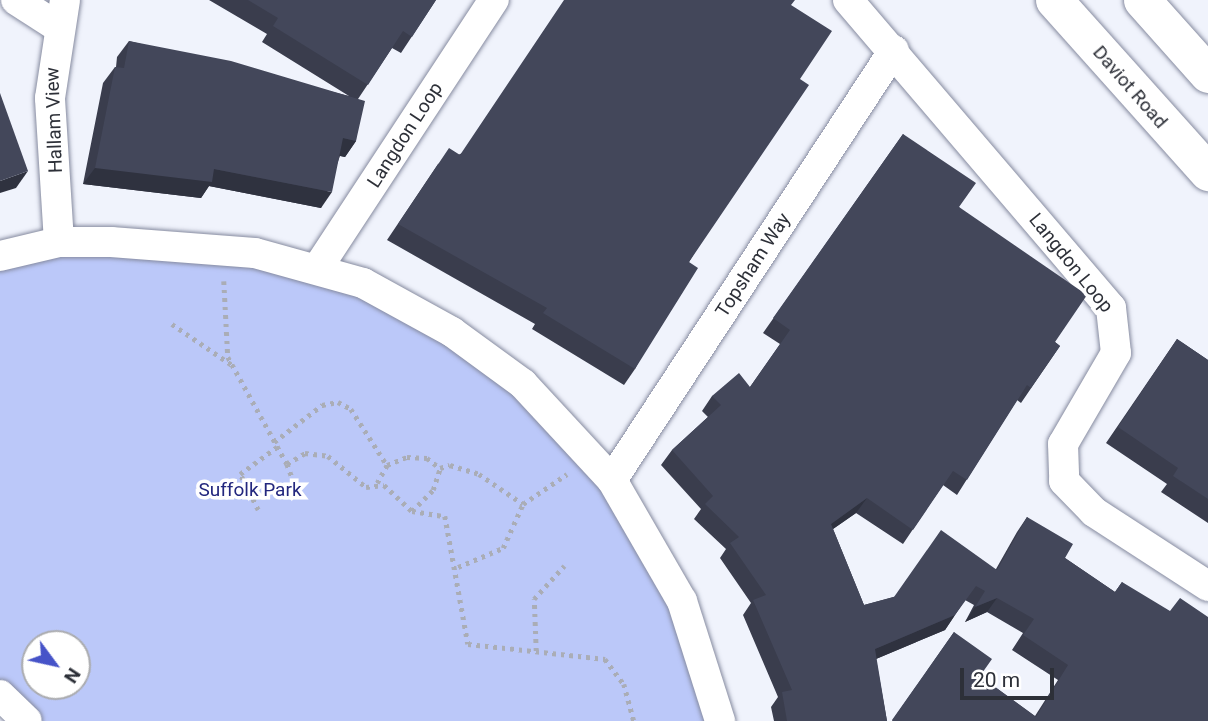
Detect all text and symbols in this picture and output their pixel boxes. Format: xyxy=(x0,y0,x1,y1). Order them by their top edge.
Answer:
street label: Daviot Road xyxy=(1088,41,1172,133)
street label: Hallam View xyxy=(41,67,67,173)
street label: Langdon Loop xyxy=(362,78,448,192)
street label: Topsham Way xyxy=(711,209,795,321)
street label: Langdon Loop xyxy=(1024,209,1118,317)
park label: Suffolk Park xyxy=(198,479,302,501)
north arrow xyxy=(21,630,91,700)
scale bar xyxy=(963,654,1058,698)
text: N xyxy=(59,664,86,688)
text: 20 m xyxy=(973,668,1020,692)

